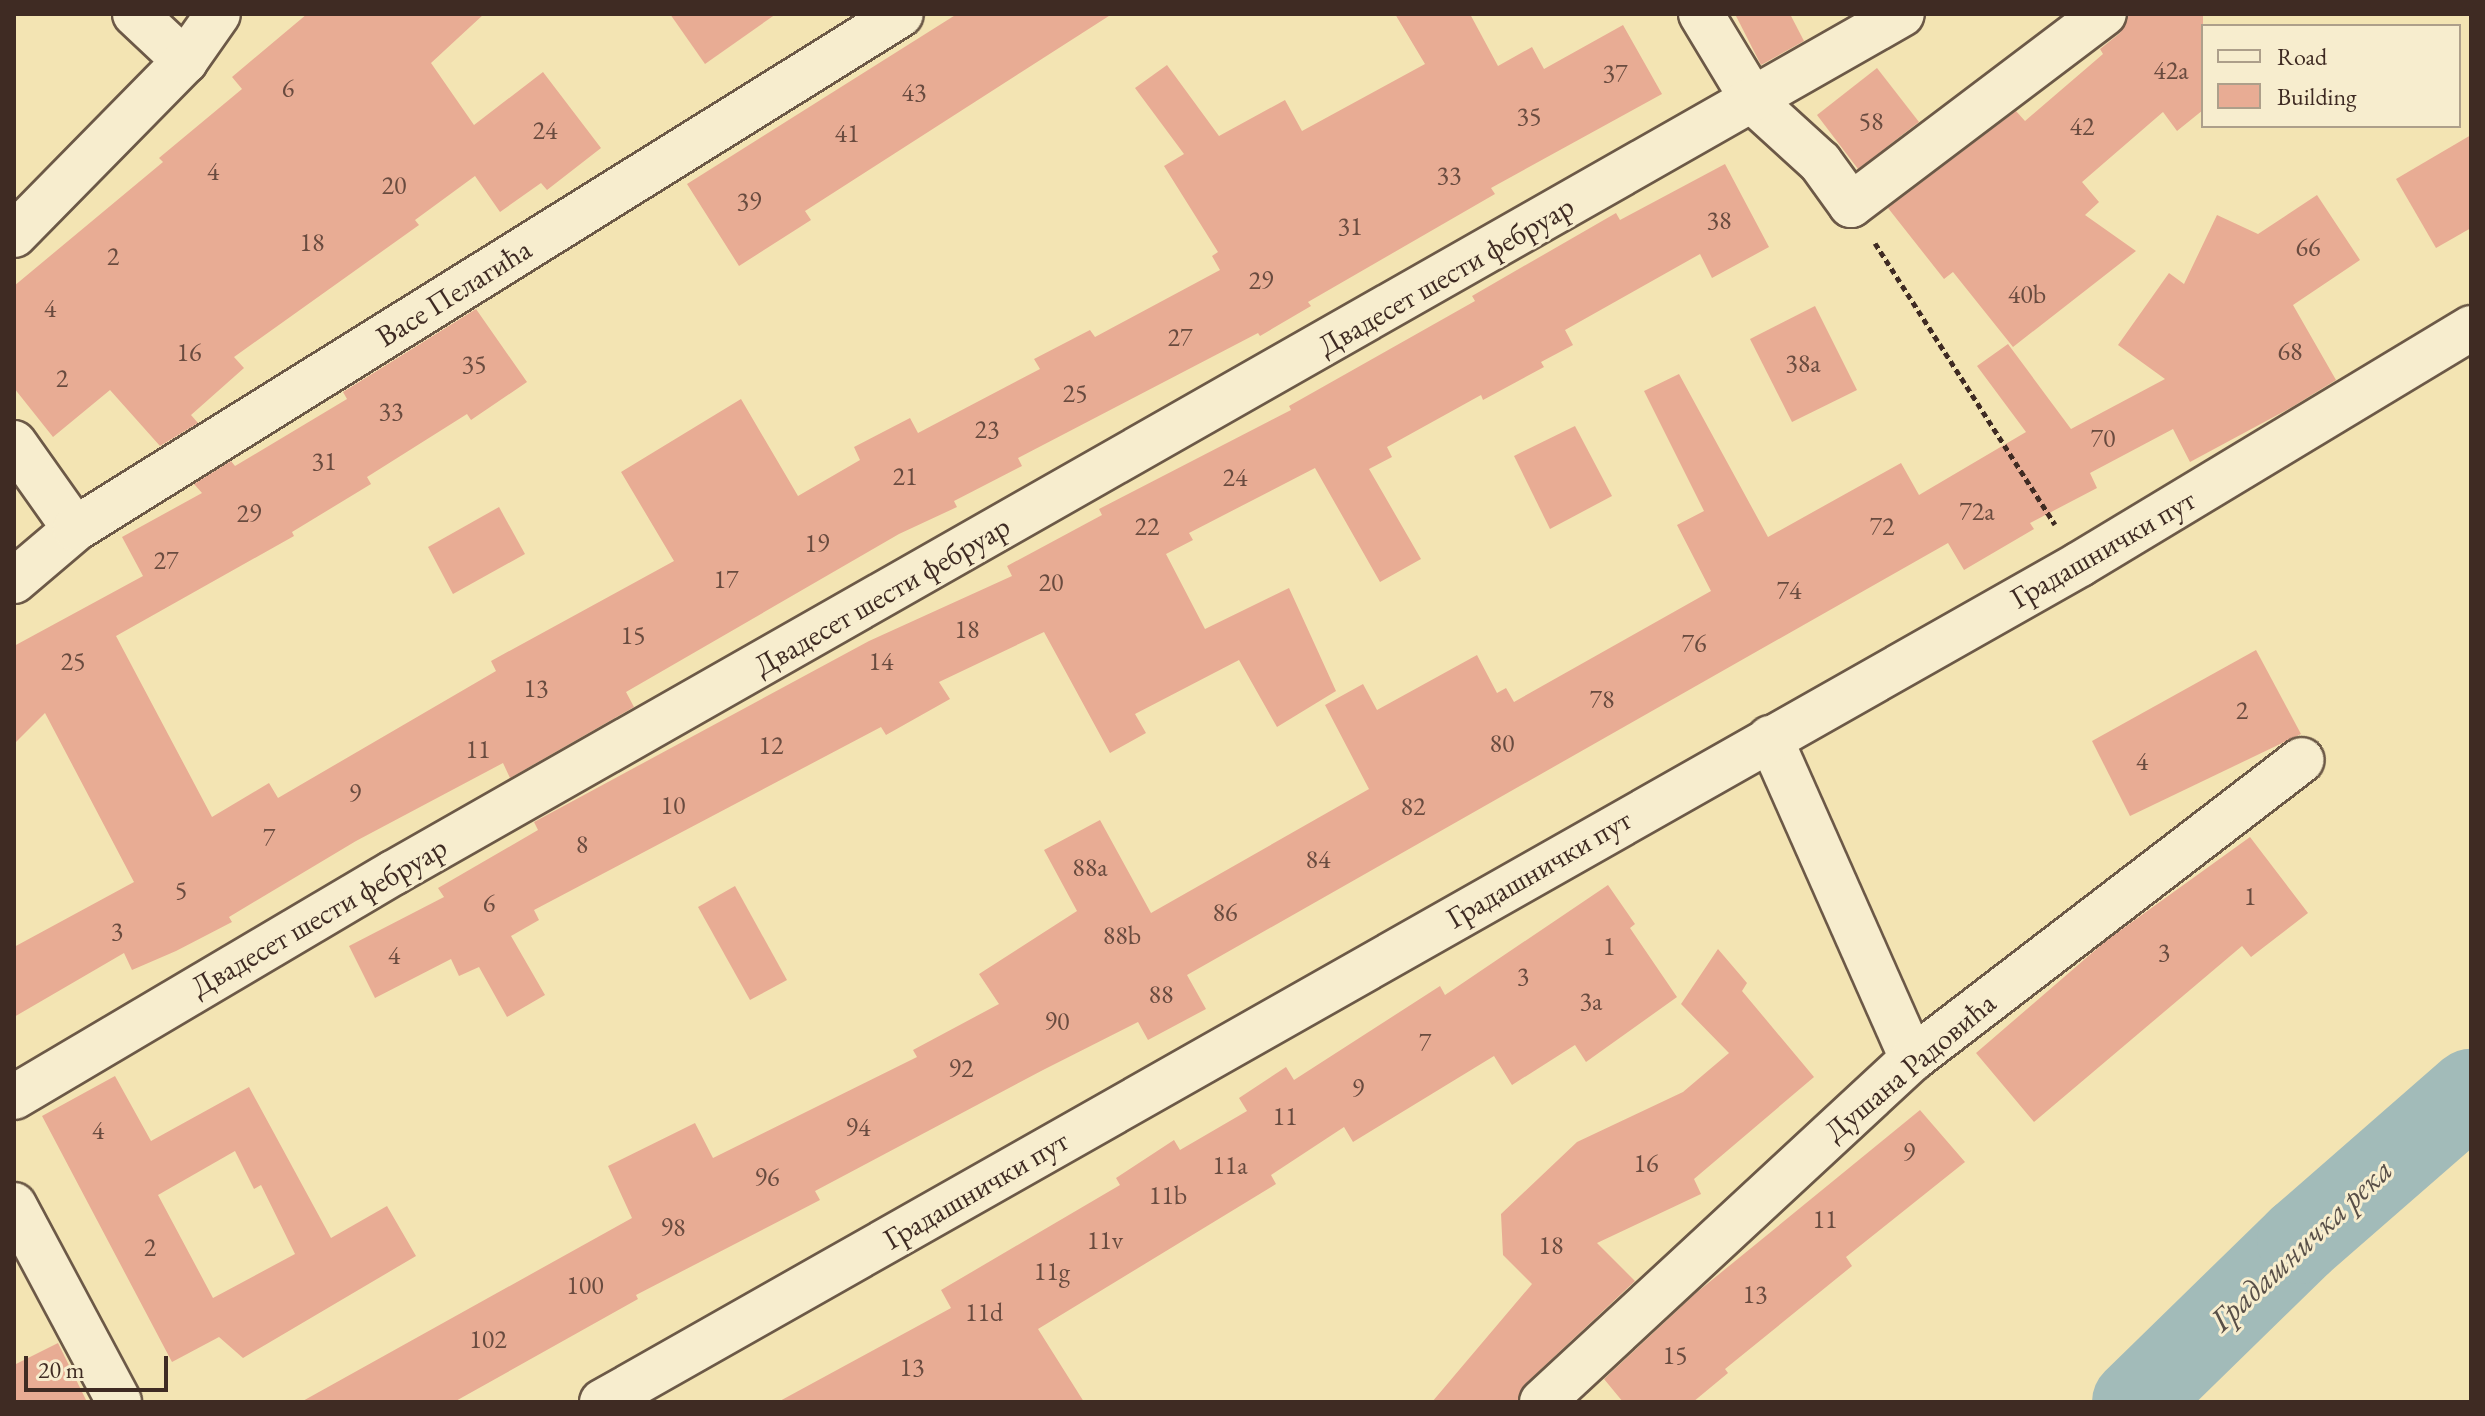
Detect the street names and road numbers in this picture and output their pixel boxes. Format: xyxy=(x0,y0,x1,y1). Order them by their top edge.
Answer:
street label: Двадесет шести фебруар xyxy=(1312,188,1580,364)
street label: Васе Пелагића xyxy=(370,231,538,355)
street label: Градашнички пут xyxy=(2004,482,2202,616)
street label: Двадесет шести фебруар xyxy=(748,508,1016,684)
street label: Градашнички пут xyxy=(1440,802,1638,936)
street label: Двадесет шести фебруар xyxy=(185,829,453,1005)
street label: Душана Радовића xyxy=(1817,985,2003,1149)
street label: Градашнички пут xyxy=(877,1123,1075,1257)

